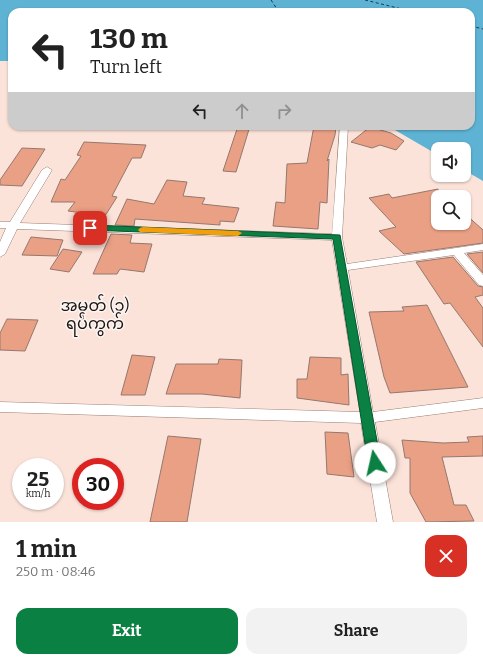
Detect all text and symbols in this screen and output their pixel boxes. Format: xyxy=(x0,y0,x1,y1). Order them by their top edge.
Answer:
text: 130 m xyxy=(90,22,168,55)
icon: left xyxy=(24,24,76,76)
text: Turn left xyxy=(90,56,162,78)
icon: left xyxy=(189,100,211,122)
icon: ahead xyxy=(231,100,253,122)
icon: right xyxy=(273,100,295,122)
map controls xyxy=(431,142,471,230)
button: sound xyxy=(431,142,471,182)
button: search xyxy=(431,190,471,230)
pin xyxy=(73,211,107,245)
icon: arrive xyxy=(79,217,101,239)
district label: အမှတ် (၁) ရပ်ကွက် xyxy=(61,294,130,337)
position arrow xyxy=(354,442,396,484)
speed limit sign: 30 xyxy=(72,458,124,510)
text: 25 xyxy=(27,467,49,491)
text: km/h xyxy=(26,488,50,500)
text: 1 min xyxy=(16,535,77,563)
button: close xyxy=(425,535,467,577)
text: 250 m · 08:46 xyxy=(16,564,95,579)
button: Exit xyxy=(16,608,238,654)
button: Share xyxy=(246,608,467,654)

